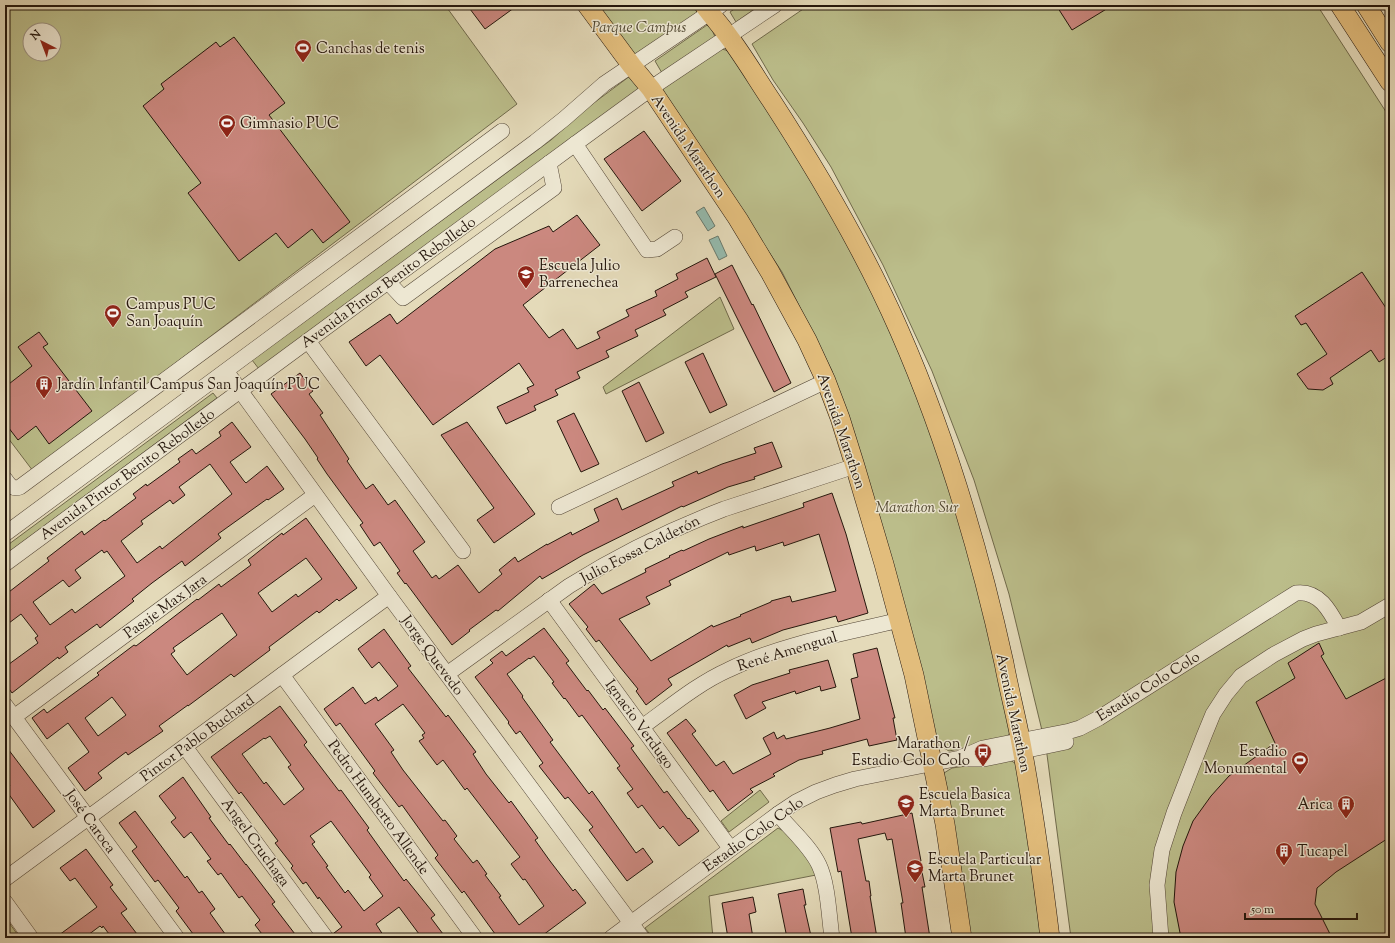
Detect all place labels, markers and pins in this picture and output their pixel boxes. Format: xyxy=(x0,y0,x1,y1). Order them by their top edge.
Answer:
sports icon: Canchas de tenis xyxy=(293,38,313,63)
place label: Canchas de tenis xyxy=(316,39,425,60)
sports icon: Gimnasio PUC xyxy=(217,113,237,138)
place label: Gimnasio PUC xyxy=(240,114,339,135)
place label: Escuela Julio Barrenechea xyxy=(539,256,620,294)
school or university icon: Escuela Julio Barrenechea xyxy=(516,264,536,289)
place label: Campus PUC San Joaquín xyxy=(126,295,216,333)
sports icon: Campus PUC San Joaquín xyxy=(103,303,123,328)
building icon: Jardín Infantil Campus San Joaquín PUC xyxy=(34,374,54,399)
place label: Jardín Infantil Campus San Joaquín PUC xyxy=(56,375,320,396)
place label: Marathon / Estadio Colo Colo xyxy=(852,734,970,772)
bus stop icon: Marathon / Estadio Colo Colo xyxy=(973,742,993,767)
place label: Estadio Monumental xyxy=(1204,742,1287,780)
sports icon: Estadio Monumental xyxy=(1290,750,1310,775)
place label: Escuela Basica Marta Brunet xyxy=(919,785,1011,823)
school or university icon: Escuela Basica Marta Brunet xyxy=(896,793,916,818)
building icon: Arica xyxy=(1336,794,1356,819)
place label: Arica xyxy=(1298,795,1333,816)
building icon: Tucapel xyxy=(1274,841,1294,866)
place label: Tucapel xyxy=(1297,842,1348,863)
place label: Escuela Particular Marta Brunet xyxy=(928,850,1042,888)
school or university icon: Escuela Particular Marta Brunet xyxy=(905,858,925,883)

